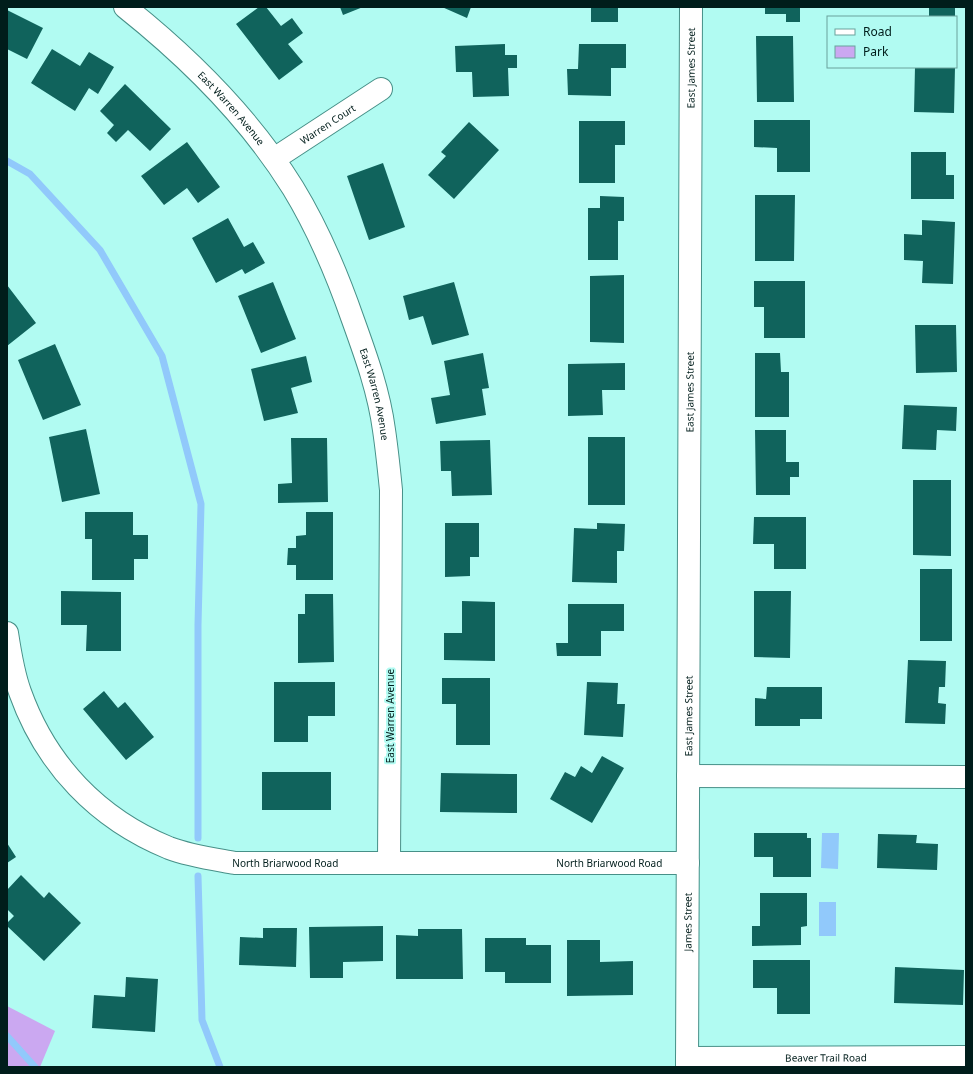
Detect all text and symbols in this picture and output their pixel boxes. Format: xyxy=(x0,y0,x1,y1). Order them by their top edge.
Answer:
legend xyxy=(827,16,957,68)
text: Road xyxy=(863,23,892,40)
street label: East James Street xyxy=(684,27,698,109)
text: Park xyxy=(863,43,889,60)
street label: East Warren Avenue xyxy=(195,68,268,148)
street label: Warren Court xyxy=(297,100,358,147)
street label: East Warren Avenue xyxy=(357,346,392,442)
street label: East James Street xyxy=(682,351,697,433)
street label: East Warren Avenue xyxy=(383,668,397,763)
street label: East James Street xyxy=(681,675,695,757)
street label: North Briarwood Road xyxy=(232,856,338,870)
street label: North Briarwood Road xyxy=(556,856,662,870)
street label: James Street xyxy=(680,892,695,952)
street label: Beaver Trail Road xyxy=(785,1050,867,1065)

